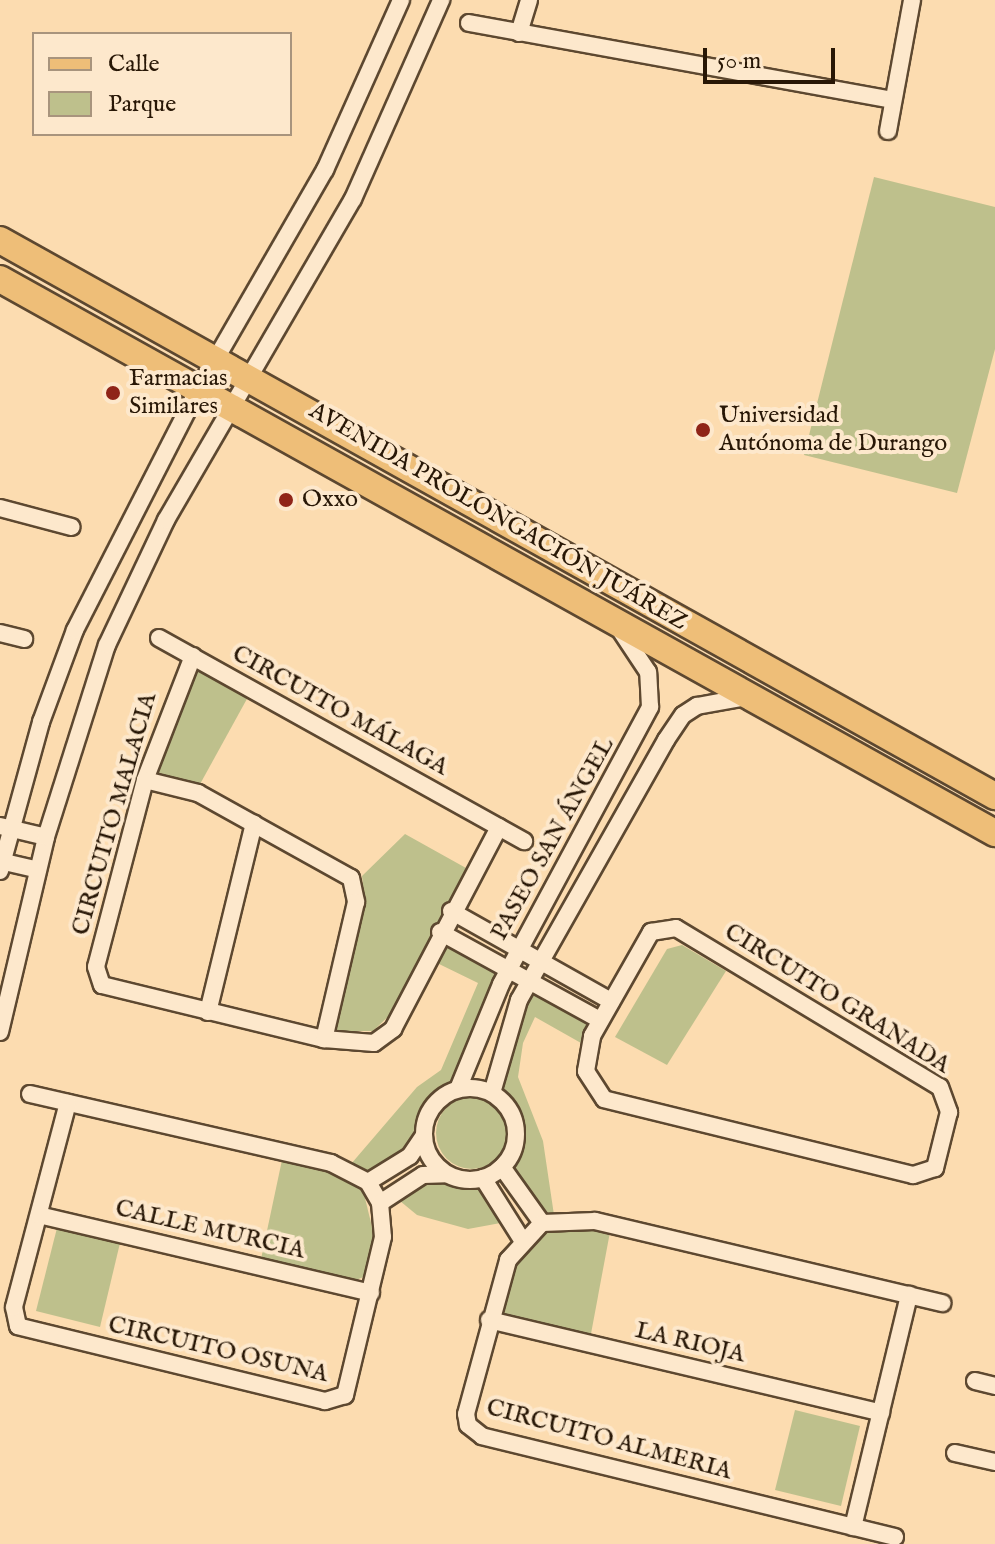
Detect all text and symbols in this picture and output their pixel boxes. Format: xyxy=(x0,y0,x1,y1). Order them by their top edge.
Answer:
legend xyxy=(32,32,292,136)
scale bar xyxy=(707,32,839,82)
text: 50 m xyxy=(717,46,761,77)
text: Calle xyxy=(108,49,160,80)
text: Parque xyxy=(108,89,176,120)
place label: Farmacias Similares xyxy=(129,365,228,421)
marker: Farmacias Similares xyxy=(104,384,122,402)
street label: AVENIDA PROLONGACIÓN JUÁREZ xyxy=(304,397,692,637)
place label: Universidad Autónoma de Durango xyxy=(719,402,947,458)
marker: Universidad Autónoma de Durango xyxy=(694,421,712,439)
place label: Oxxo xyxy=(302,486,358,514)
marker: Oxxo xyxy=(277,491,295,509)
street label: CIRCUITO MÁLAGA xyxy=(227,640,453,782)
street label: CIRCUITO MALACIA xyxy=(67,689,163,939)
street label: PASEO SAN ÁNGEL xyxy=(485,733,621,945)
street label: CIRCUITO GRANADA xyxy=(719,918,955,1080)
street label: CALLE MURCIA xyxy=(113,1194,307,1266)
street label: CIRCUITO OSUNA xyxy=(105,1311,331,1389)
street label: LA RIOJA xyxy=(632,1316,748,1370)
street label: CIRCUITO ALMERIA xyxy=(483,1393,735,1487)

